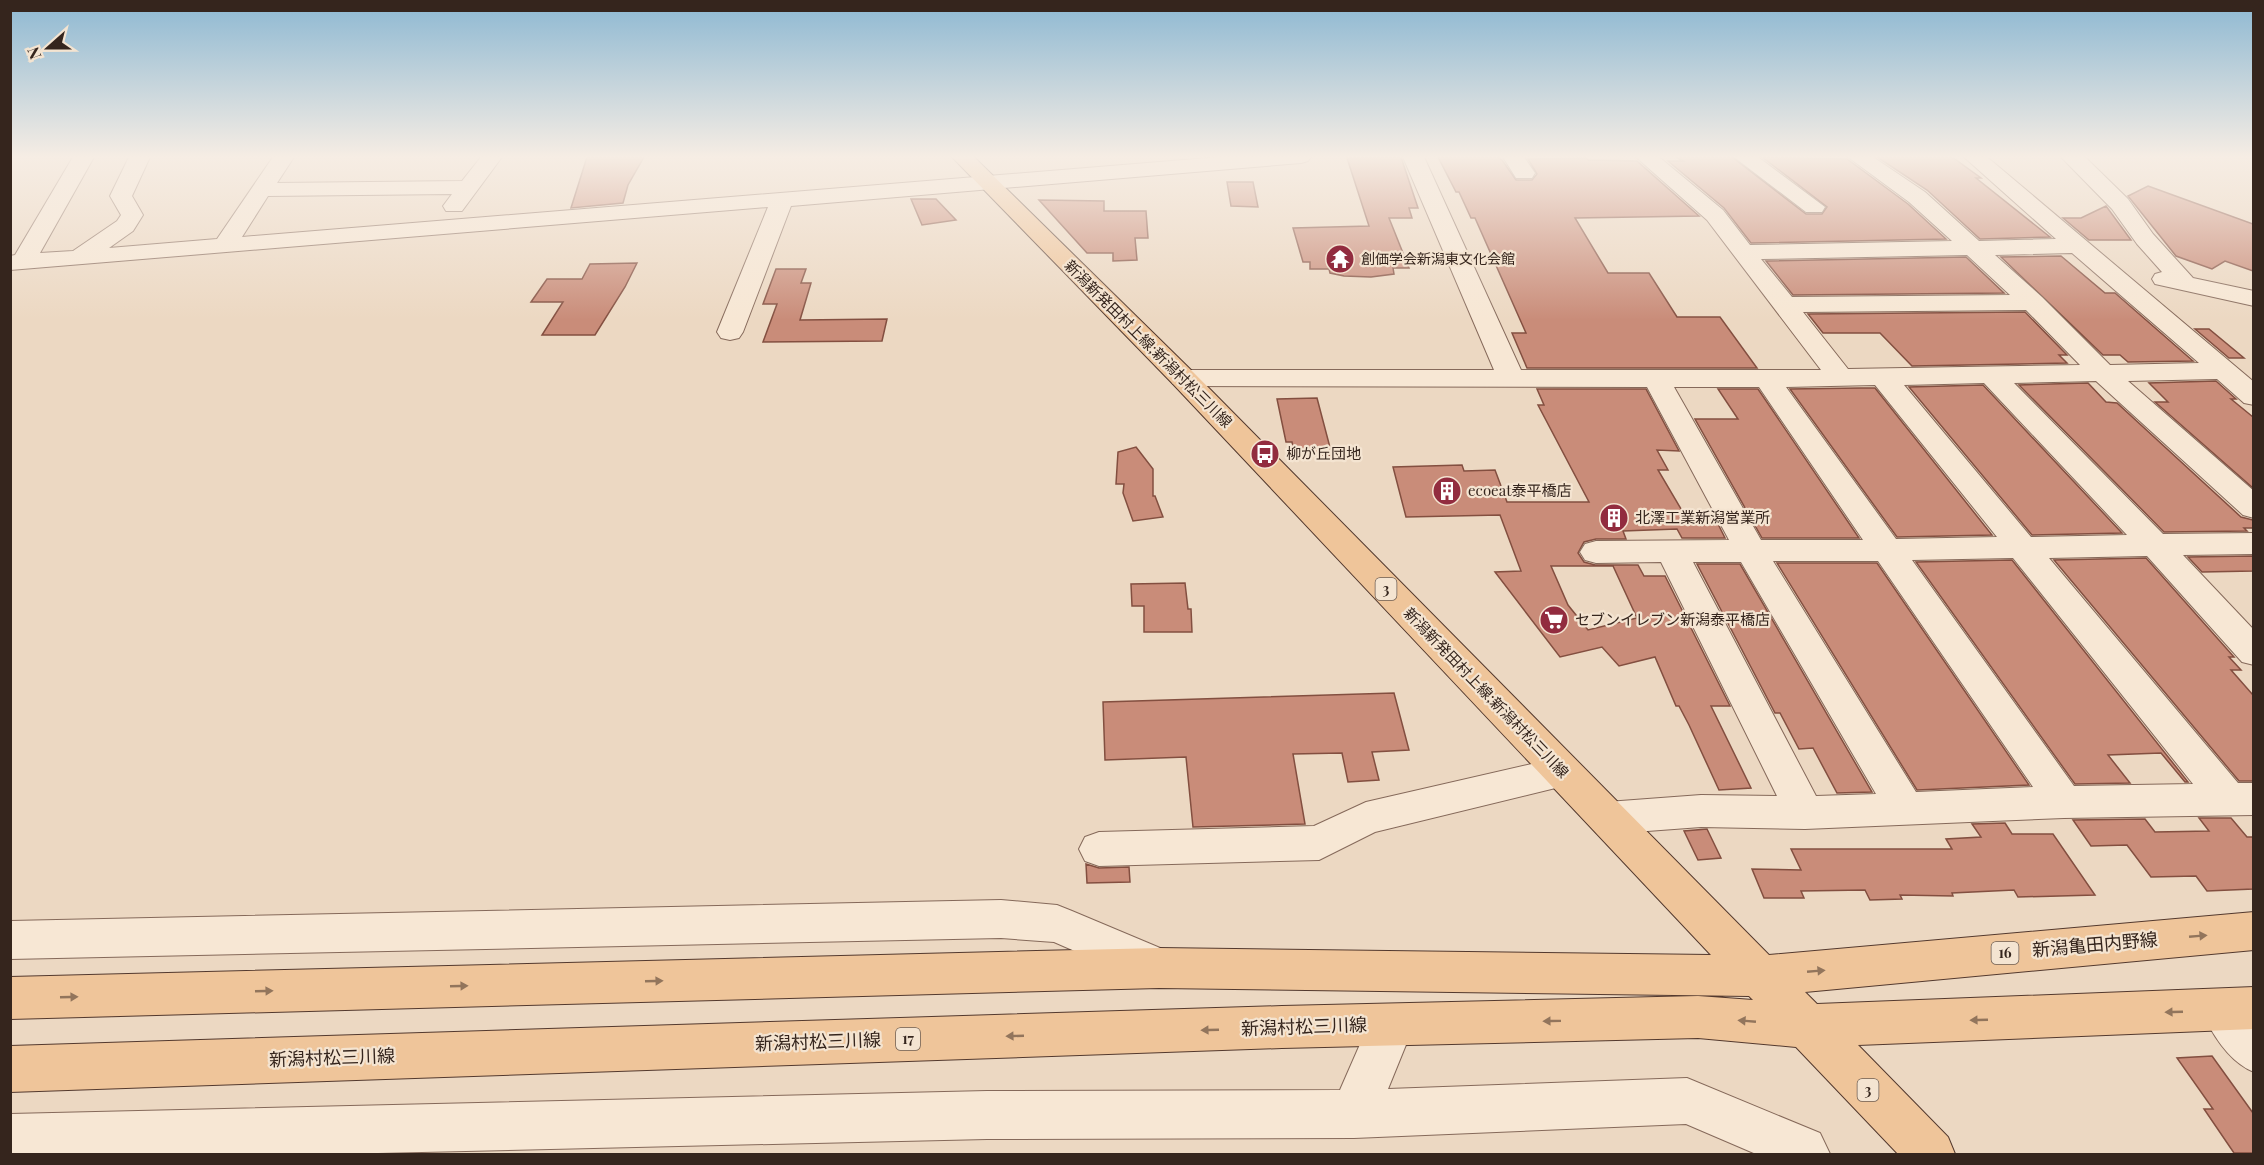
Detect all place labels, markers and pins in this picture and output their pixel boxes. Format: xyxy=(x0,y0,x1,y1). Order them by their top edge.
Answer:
temple icon: 創価学会新潟東文化会館 xyxy=(1324,243,1356,275)
place label: 創価学会新潟東文化会館 xyxy=(1361,249,1515,268)
bus stop icon: 柳が丘団地 xyxy=(1249,438,1281,470)
place label: 柳が丘団地 xyxy=(1286,443,1361,463)
building icon: ecoeat泰平橋店 xyxy=(1431,475,1463,507)
place label: ecoeat泰平橋店 xyxy=(1468,480,1571,500)
building icon: 北澤工業新潟営業所 xyxy=(1598,502,1630,534)
place label: 北澤工業新潟営業所 xyxy=(1635,507,1770,527)
supermarket icon: セブンイレブン新潟泰平橋店 xyxy=(1538,604,1570,636)
place label: セブンイレブン新潟泰平橋店 xyxy=(1575,609,1770,629)

